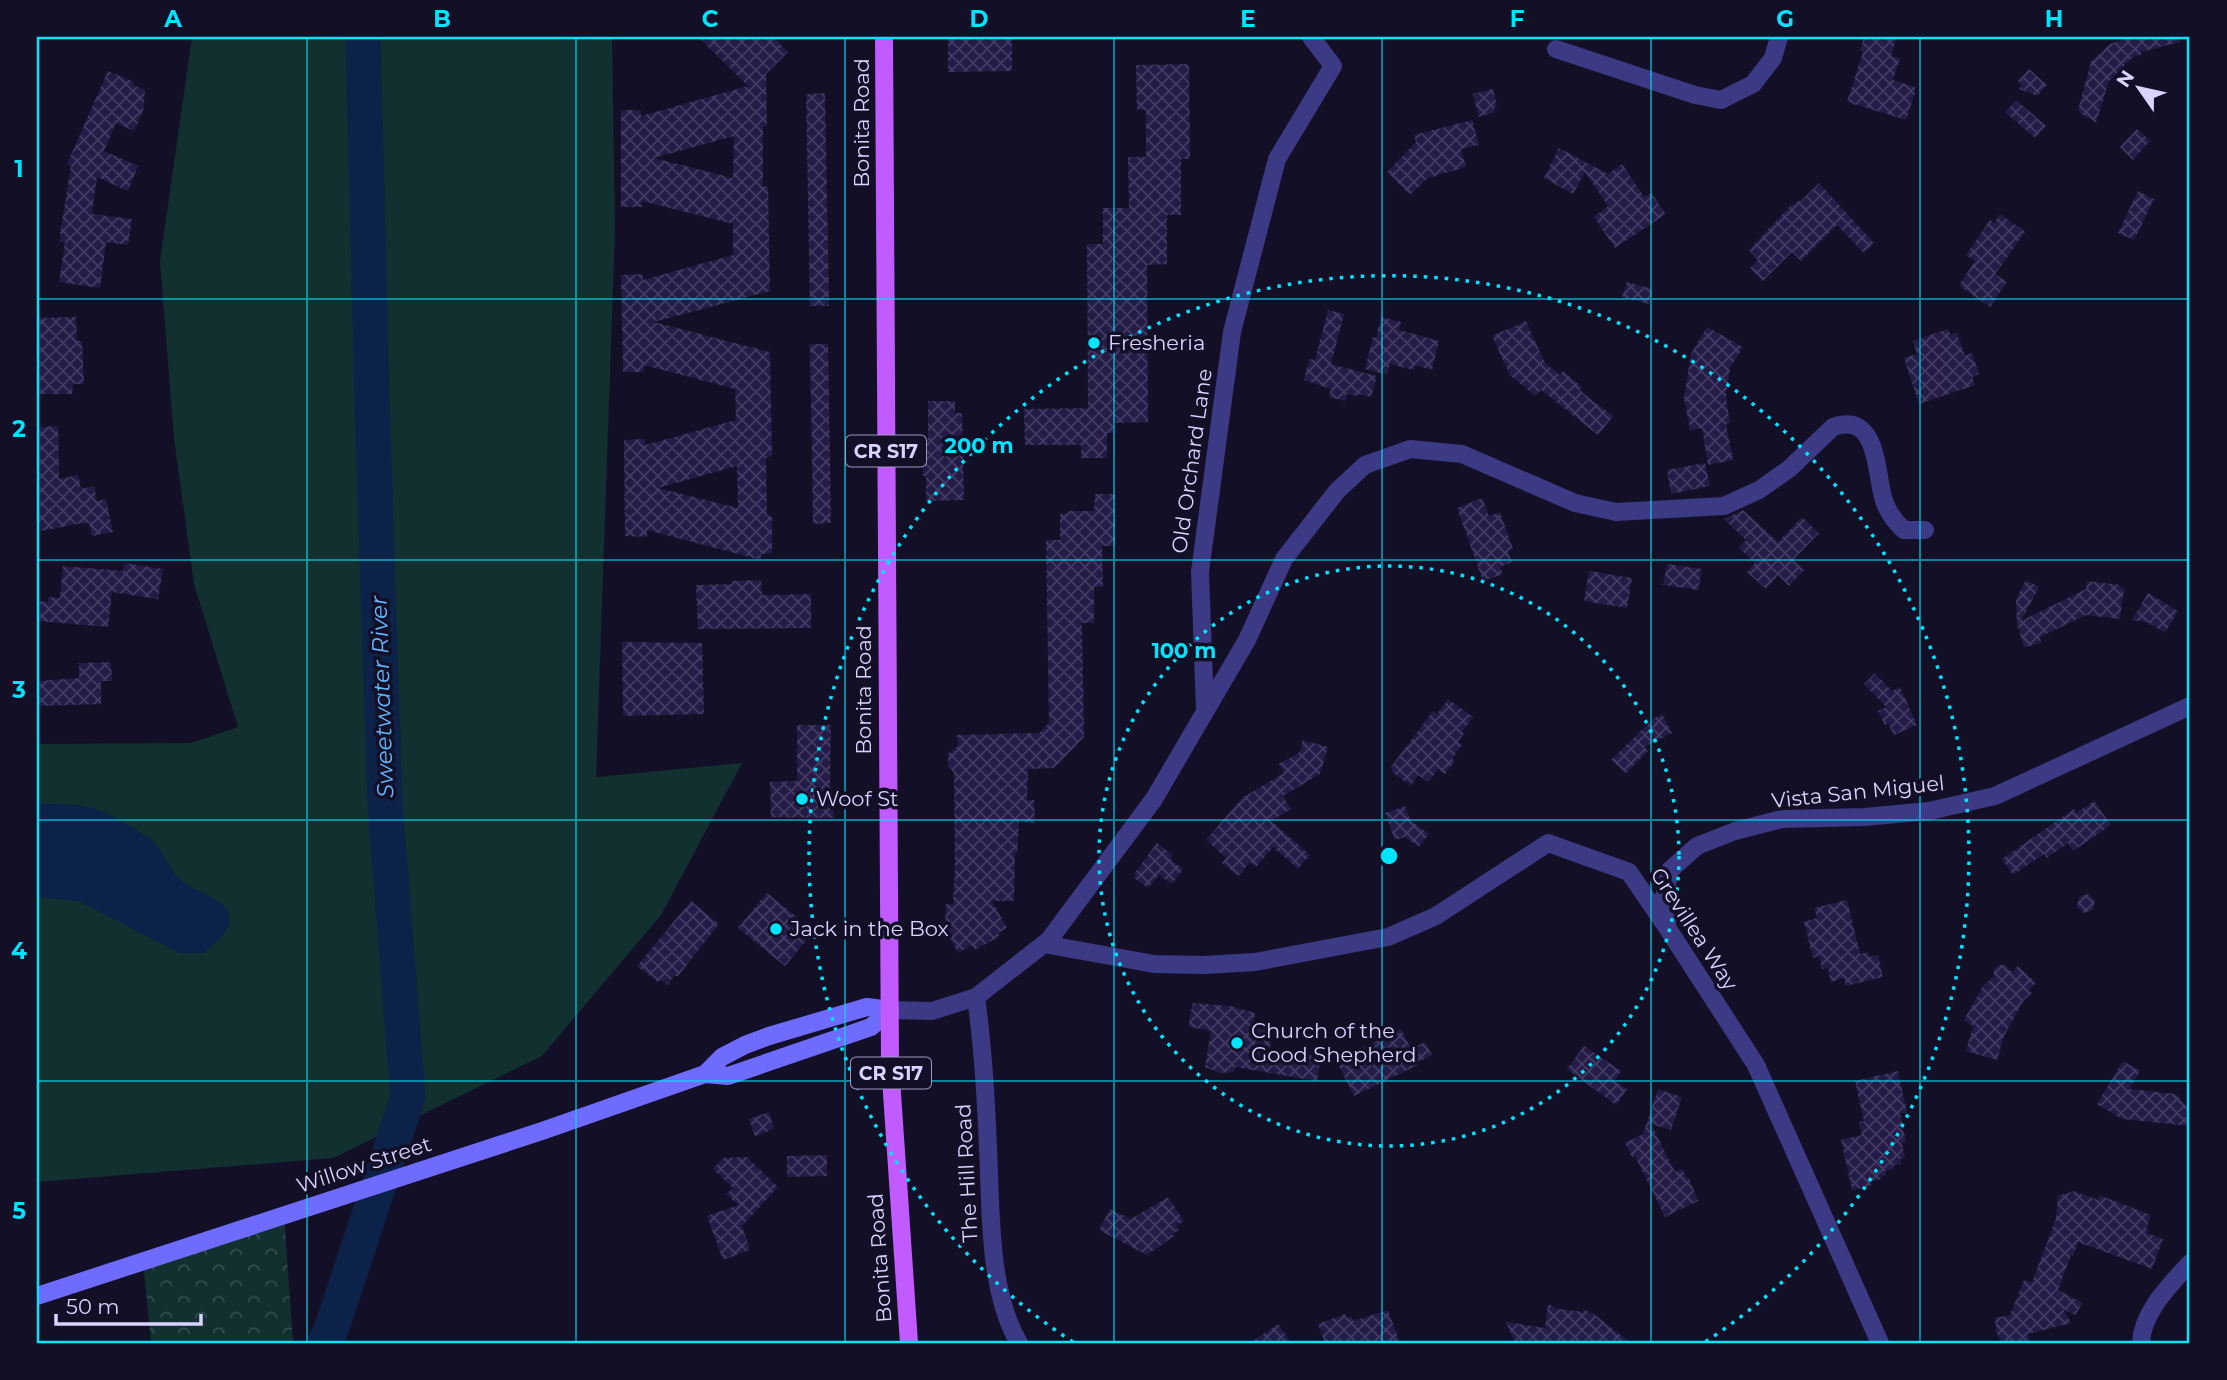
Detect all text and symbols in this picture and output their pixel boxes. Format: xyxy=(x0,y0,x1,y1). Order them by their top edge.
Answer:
text: A xyxy=(163,5,182,33)
text: B xyxy=(433,5,451,33)
text: C xyxy=(702,5,719,33)
text: D xyxy=(970,5,989,33)
text: E xyxy=(1240,5,1256,33)
text: F xyxy=(1510,5,1525,33)
text: G xyxy=(1776,5,1794,33)
text: H xyxy=(2045,5,2063,33)
north arrow xyxy=(2104,52,2174,122)
street label: Bonita Road xyxy=(849,58,874,188)
text: N xyxy=(2111,66,2139,92)
text: 1 xyxy=(14,155,24,183)
place label: Fresheria xyxy=(1108,330,1205,355)
marker: Fresheria xyxy=(1086,335,1102,351)
street label: Old Orchard Lane xyxy=(1166,367,1217,555)
text: 2 xyxy=(12,415,26,443)
text: 200 m xyxy=(945,433,1013,458)
road number: CR S17 xyxy=(846,436,926,466)
water label: Sweetwater River xyxy=(364,595,400,799)
street label: Bonita Road xyxy=(851,625,876,755)
text: 100 m xyxy=(1152,638,1216,663)
text: 3 xyxy=(11,676,26,704)
street label: Vista San Miguel xyxy=(1770,770,1946,813)
place label: Woof St xyxy=(816,786,899,811)
marker: Woof St xyxy=(794,791,810,807)
centre of rings xyxy=(1377,844,1401,868)
street label: Grevillea Way xyxy=(1646,863,1744,995)
place label: Jack in the Box xyxy=(789,916,949,941)
marker: Jack in the Box xyxy=(768,921,784,937)
text: 4 xyxy=(11,937,27,965)
place label: Church of the Good Shepherd xyxy=(1251,1018,1417,1067)
marker: Church of the Good Shepherd xyxy=(1229,1035,1245,1051)
road number: CR S17 xyxy=(851,1058,931,1088)
street label: The Hill Road xyxy=(950,1103,983,1243)
street label: Willow Street xyxy=(293,1131,434,1198)
street label: Bonita Road xyxy=(863,1193,896,1324)
text: 5 xyxy=(12,1197,26,1225)
scale bar xyxy=(56,1282,201,1326)
text: 50 m xyxy=(66,1294,120,1319)

